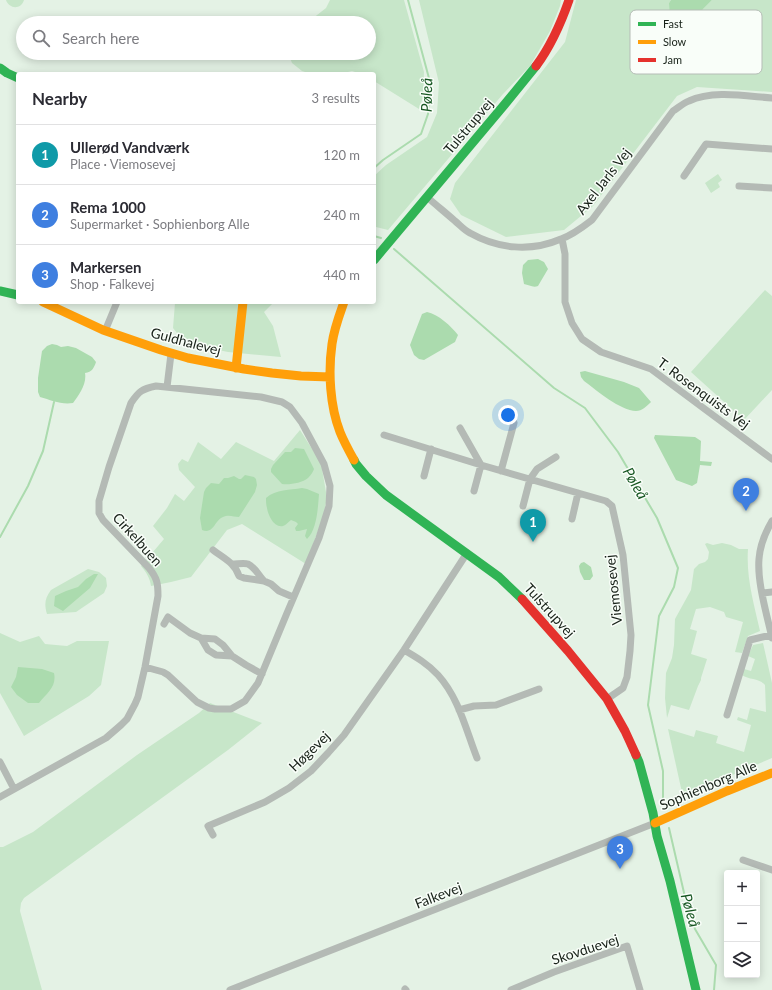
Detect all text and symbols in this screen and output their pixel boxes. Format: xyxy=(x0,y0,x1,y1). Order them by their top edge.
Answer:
legend xyxy=(630,10,762,74)
search box xyxy=(16,16,376,60)
text: Fast xyxy=(663,17,683,30)
icon: search xyxy=(30,27,52,49)
text: Search here xyxy=(62,29,139,47)
text: Slow xyxy=(663,35,687,48)
text: Jam xyxy=(663,53,682,66)
water label: Pøleå xyxy=(417,77,435,112)
text: Nearby xyxy=(32,88,87,109)
text: 3 results xyxy=(312,90,360,106)
street label: Tulstrupvej xyxy=(440,95,496,157)
text: Ullerød Vandværk xyxy=(70,138,189,156)
street label: Axel Jarls Vej xyxy=(572,145,634,217)
text: 1 xyxy=(41,147,49,163)
text: 120 m xyxy=(323,147,360,163)
text: Place · Viemosevej xyxy=(70,156,176,172)
text: Rema 1000 xyxy=(70,198,146,216)
text: 2 xyxy=(41,207,49,223)
text: 240 m xyxy=(323,207,360,223)
text: Supermarket · Sophienborg Alle xyxy=(70,216,250,232)
text: Markersen xyxy=(70,258,141,276)
text: 3 xyxy=(41,267,49,283)
text: 440 m xyxy=(323,267,360,283)
text: Shop · Falkevej xyxy=(70,276,154,292)
street label: Guldhalevej xyxy=(149,323,223,359)
street label: T. Rosenquists Vej xyxy=(654,354,754,432)
your location xyxy=(498,405,518,425)
water label: Pøleå xyxy=(620,464,652,503)
pin: 2 xyxy=(733,478,759,511)
street label: Cirkelbuen xyxy=(110,509,166,569)
pin: 1 xyxy=(520,509,546,542)
street label: Viemosevej xyxy=(601,554,625,626)
street label: Tulstrupvej xyxy=(521,579,579,641)
street label: Høgevej xyxy=(285,727,333,775)
street label: Sophienborg Alle xyxy=(657,757,759,813)
pin: 3 xyxy=(607,836,633,869)
map controls xyxy=(724,870,760,978)
button: + xyxy=(724,870,760,906)
street label: Falkevej xyxy=(412,878,464,912)
water label: Pøleå xyxy=(678,891,704,929)
button: − xyxy=(724,906,760,942)
street label: Skovduevej xyxy=(549,930,621,968)
button: layers xyxy=(724,942,760,978)

